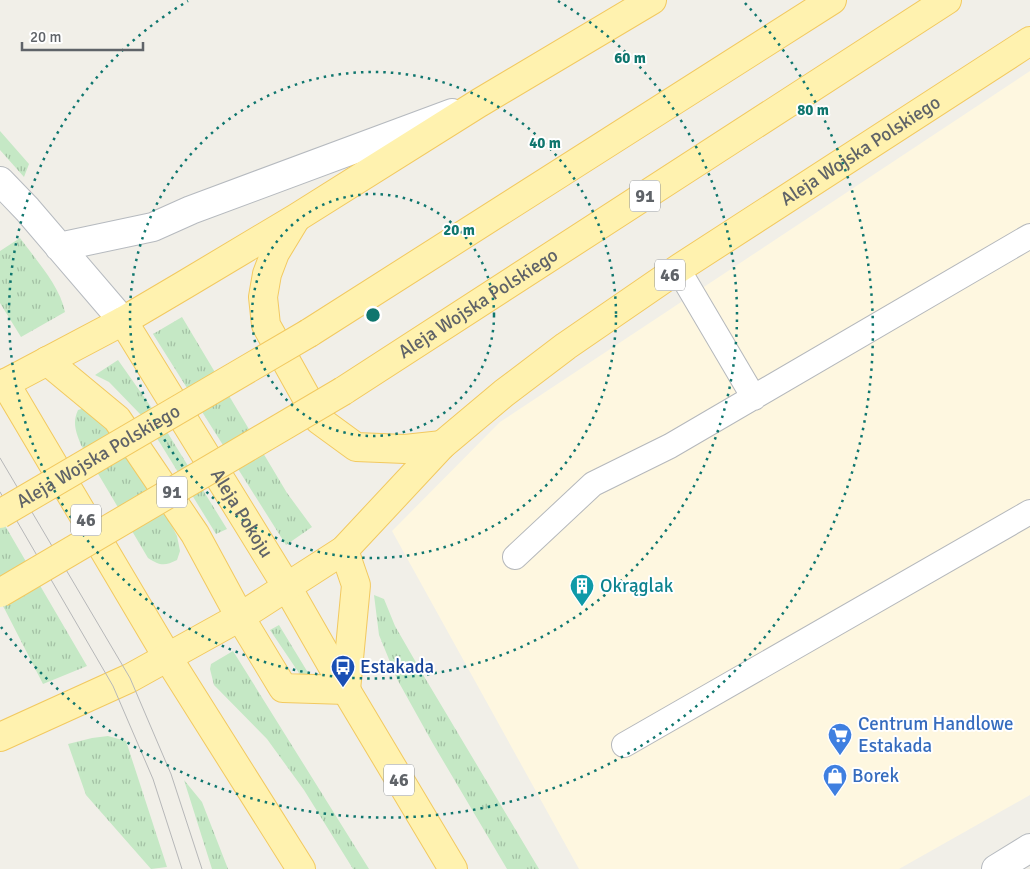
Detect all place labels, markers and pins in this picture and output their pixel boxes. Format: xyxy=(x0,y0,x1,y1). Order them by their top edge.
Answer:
centre of rings xyxy=(364,306,382,324)
building icon: Okrąglak xyxy=(569,573,595,607)
place label: Okrąglak xyxy=(600,574,674,598)
bus stop icon: Estakada xyxy=(330,654,356,688)
place label: Estakada xyxy=(360,655,434,679)
place label: Centrum Handlowe Estakada xyxy=(858,712,1014,758)
supermarket icon: Centrum Handlowe Estakada xyxy=(827,722,853,756)
shop icon: Borek xyxy=(822,763,848,797)
place label: Borek xyxy=(852,764,900,788)

